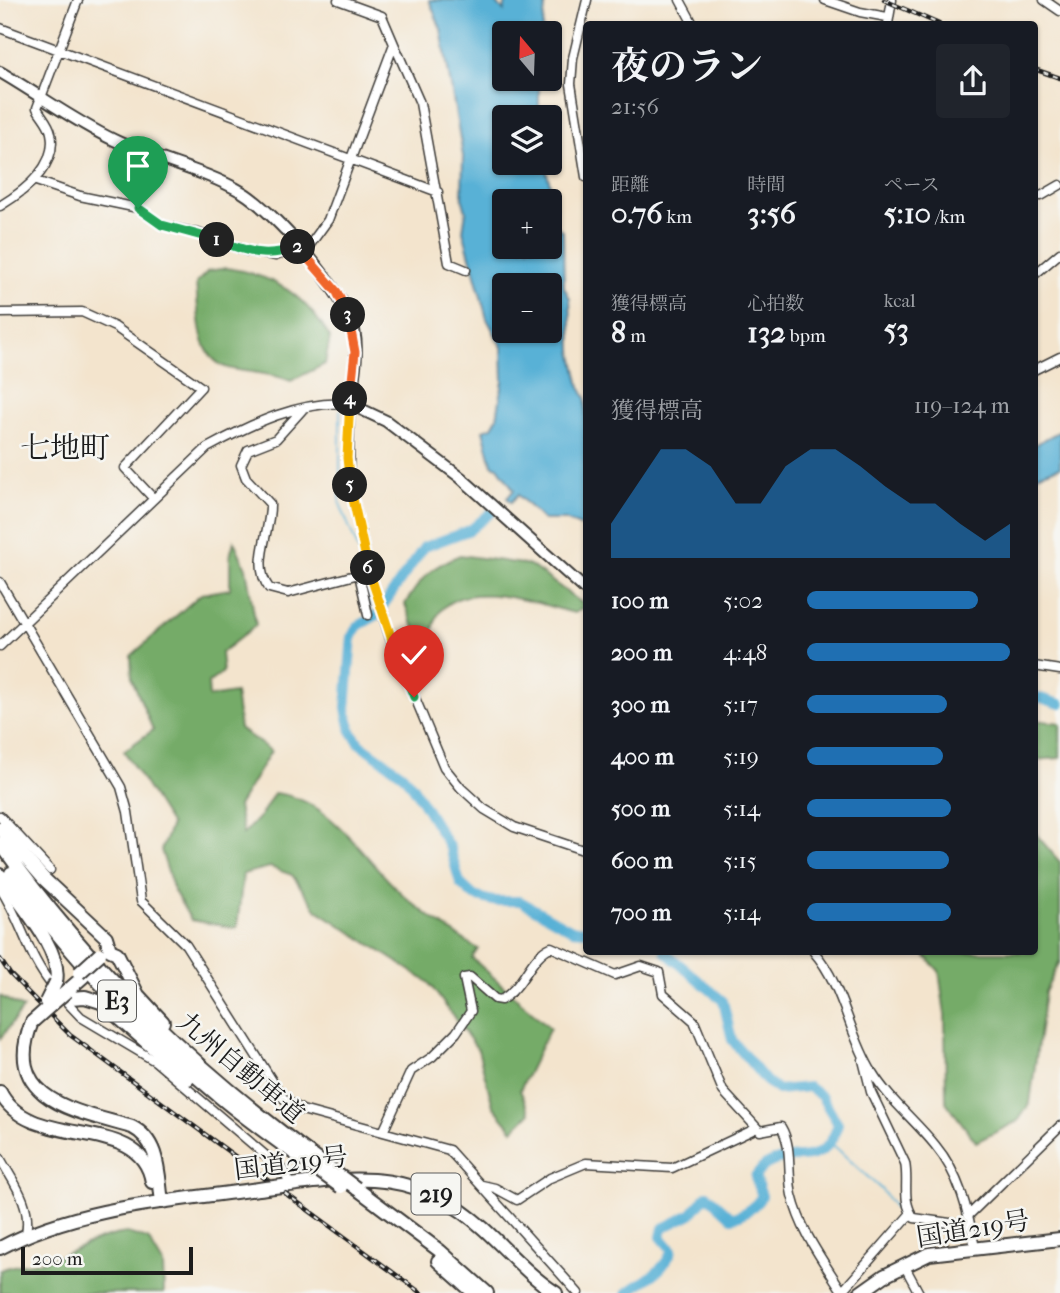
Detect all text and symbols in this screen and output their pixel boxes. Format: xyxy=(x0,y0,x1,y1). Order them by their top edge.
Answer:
north arrow xyxy=(492,21,562,91)
map controls xyxy=(492,21,562,343)
text: 夜のラン xyxy=(611,44,763,89)
button: share xyxy=(936,44,1010,118)
text: 21:56 xyxy=(611,93,659,120)
button: layers xyxy=(492,105,562,175)
pin xyxy=(108,136,168,208)
icon: arrive xyxy=(119,147,157,185)
text: 距離 xyxy=(611,174,649,196)
text: 時間 xyxy=(747,174,785,196)
text: ペース xyxy=(884,174,940,196)
button: + xyxy=(492,189,562,259)
text: 0.76 xyxy=(611,196,662,231)
text: 3:56 xyxy=(747,196,796,231)
text: 5:10 xyxy=(884,196,931,231)
text: km xyxy=(662,206,692,228)
text: /km xyxy=(931,206,965,228)
pin: 1 xyxy=(200,222,234,258)
text: 1 xyxy=(213,228,220,250)
pin: 2 xyxy=(280,230,316,264)
text: 2 xyxy=(293,235,302,257)
button: − xyxy=(492,273,562,343)
text: kcal xyxy=(884,290,916,312)
text: 獲得標高 xyxy=(611,293,687,315)
text: 心拍数 xyxy=(747,293,804,315)
pin: 3 xyxy=(330,298,366,332)
text: 3 xyxy=(344,303,351,325)
text: 53 xyxy=(884,312,909,347)
text: 8 xyxy=(611,315,626,350)
text: 132 xyxy=(747,315,786,350)
text: m xyxy=(626,325,646,347)
text: bpm xyxy=(786,325,826,347)
pin: 4 xyxy=(332,382,368,416)
text: 4 xyxy=(344,387,355,409)
text: 119–124 m xyxy=(914,392,1010,419)
text: 獲得標高 xyxy=(611,397,703,424)
district label: 七地町 xyxy=(20,431,110,466)
pin: 5 xyxy=(332,468,368,503)
text: 5 xyxy=(345,473,354,495)
pin: 6 xyxy=(350,550,386,586)
text: 6 xyxy=(362,556,373,578)
text: 100 m xyxy=(611,587,669,614)
text: 5:02 xyxy=(723,587,763,614)
pin xyxy=(384,625,444,697)
icon: check xyxy=(395,636,433,674)
text: 200 m xyxy=(611,639,672,666)
text: 4:48 xyxy=(723,639,767,666)
text: 300 m xyxy=(611,691,670,718)
text: 5:17 xyxy=(723,691,758,718)
text: 400 m xyxy=(611,743,674,770)
text: 5:19 xyxy=(723,743,759,770)
text: 500 m xyxy=(611,795,670,822)
text: 5:14 xyxy=(723,795,760,822)
text: 600 m xyxy=(611,847,673,874)
text: 5:15 xyxy=(723,847,757,874)
text: 700 m xyxy=(611,899,671,926)
text: 5:14 xyxy=(723,899,760,926)
road number: E3 xyxy=(98,981,136,1021)
street label: 九州自動車道 xyxy=(171,1006,311,1130)
street label: 国道219号 xyxy=(232,1141,350,1185)
road number: 219 xyxy=(412,1174,460,1214)
street label: 国道219号 xyxy=(914,1205,1032,1253)
scale bar xyxy=(21,1244,192,1276)
text: 200 m xyxy=(32,1248,83,1270)

